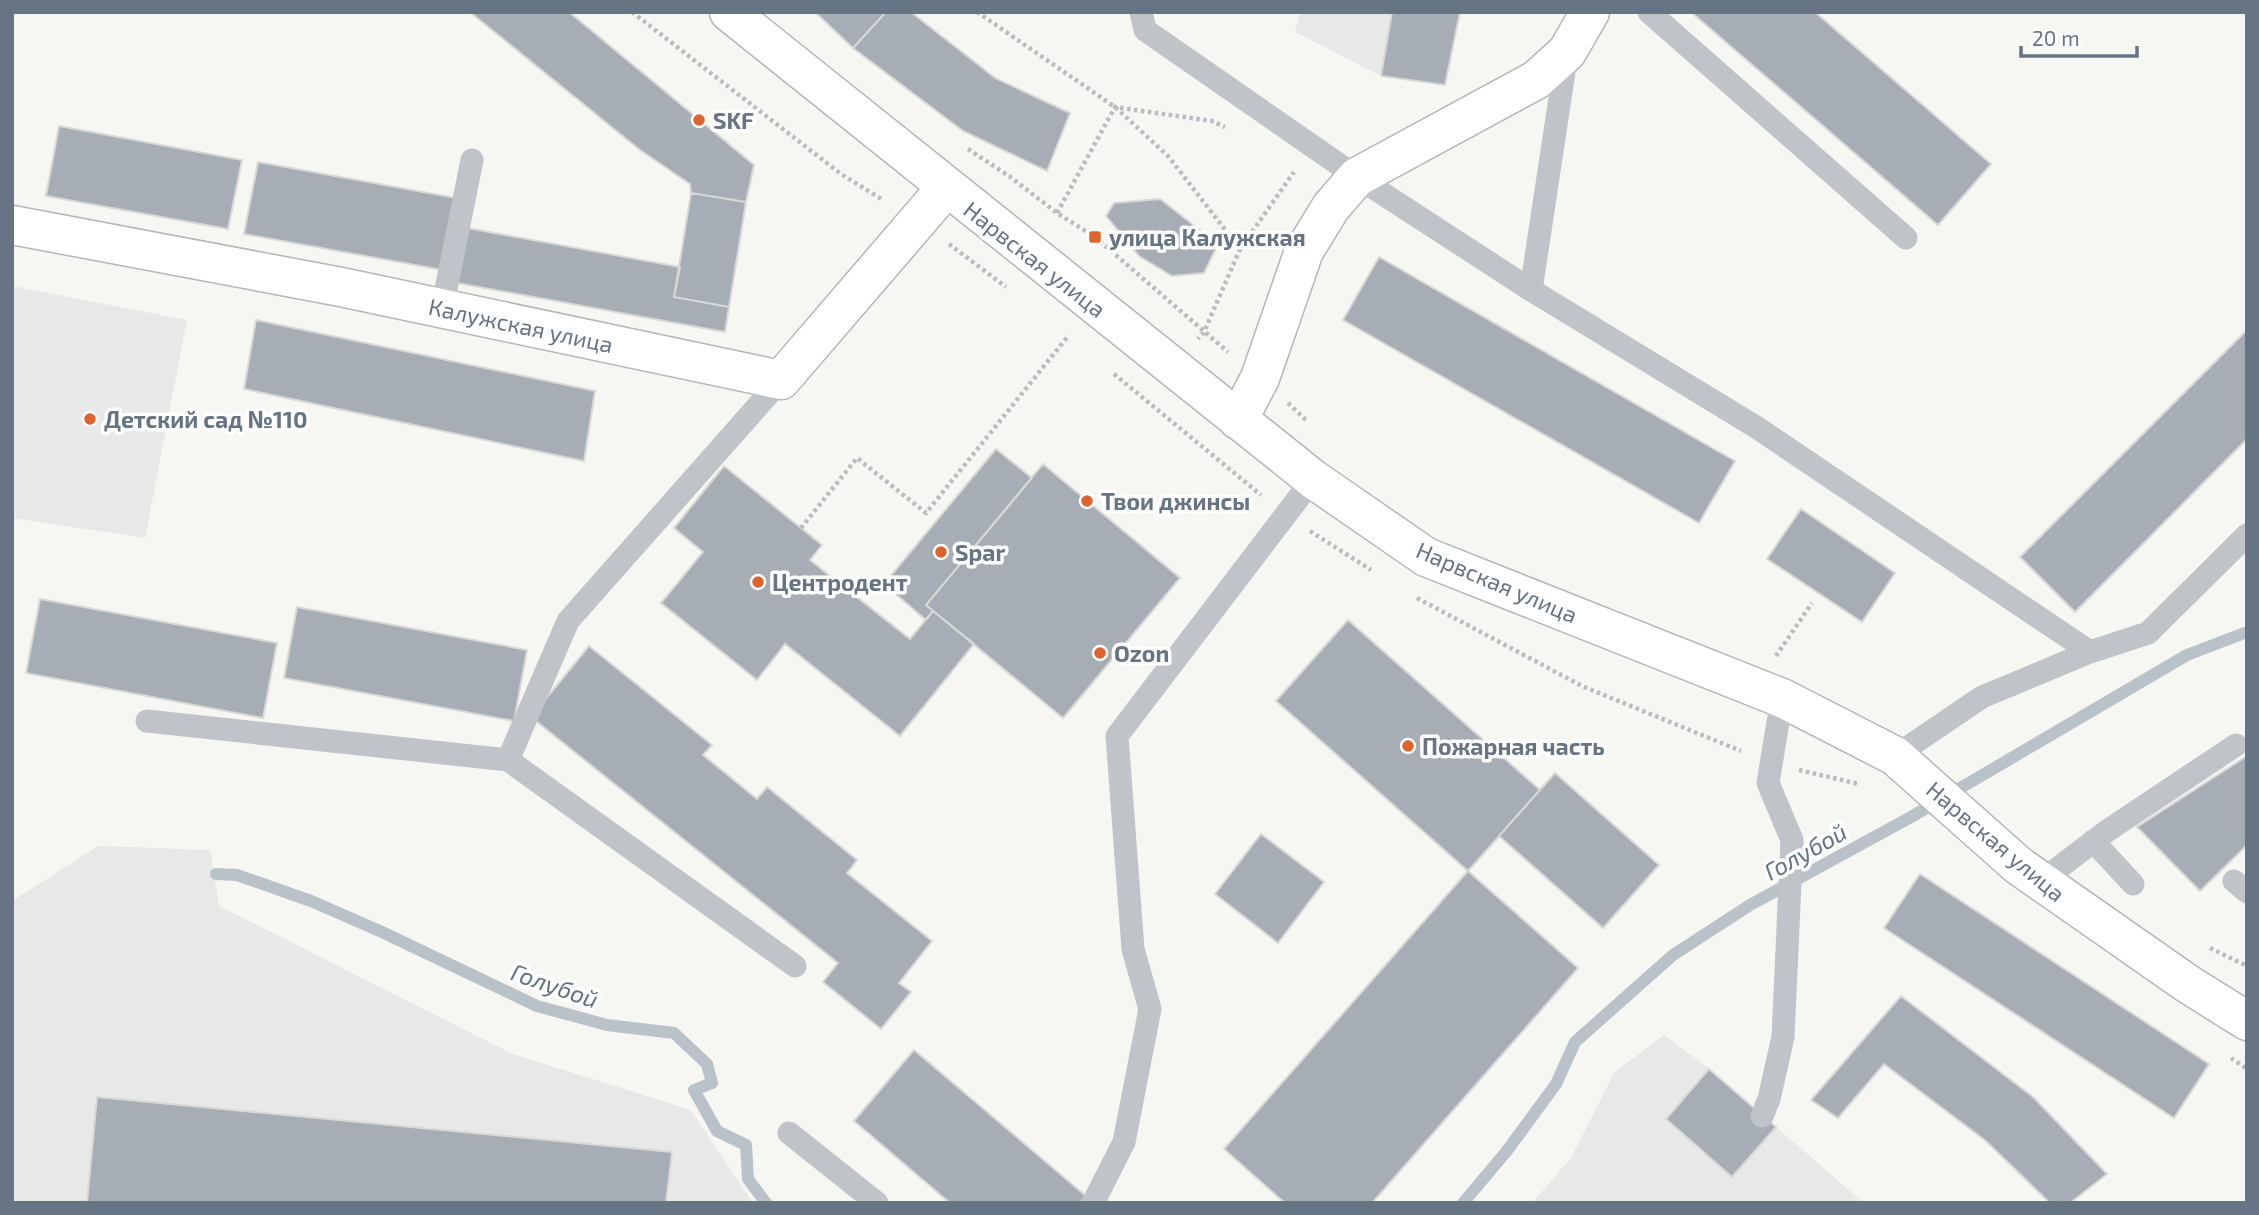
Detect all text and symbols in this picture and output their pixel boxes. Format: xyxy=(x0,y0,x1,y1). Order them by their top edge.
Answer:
scale bar xyxy=(2021,14,2136,58)
text: 20 m xyxy=(2032,25,2080,50)
place label: SKF xyxy=(713,106,754,134)
marker: SKF xyxy=(691,112,707,128)
street label: Нарвская улица xyxy=(958,195,1112,324)
place label: улица Калужская xyxy=(1109,223,1306,251)
marker: улица Калужская xyxy=(1087,229,1103,245)
street label: Калужская улица xyxy=(426,292,616,359)
place label: Детский сад №110 xyxy=(104,405,307,433)
marker: Детский сад №110 xyxy=(82,411,98,427)
place label: Твои джинсы xyxy=(1101,487,1250,515)
marker: Твои джинсы xyxy=(1079,493,1095,509)
street label: Нарвская улица xyxy=(1412,535,1582,629)
place label: Spar xyxy=(955,538,1005,566)
marker: Spar xyxy=(933,544,949,560)
place label: Центродент xyxy=(772,568,908,596)
marker: Центродент xyxy=(750,574,766,590)
place label: Ozon xyxy=(1114,639,1169,667)
marker: Ozon xyxy=(1092,645,1108,661)
place label: Пожарная часть xyxy=(1422,732,1605,760)
marker: Пожарная часть xyxy=(1400,738,1416,754)
street label: Нарвская улица xyxy=(1920,775,2071,908)
water label: Голубой xyxy=(1759,816,1851,886)
water label: Голубой xyxy=(508,957,602,1013)

